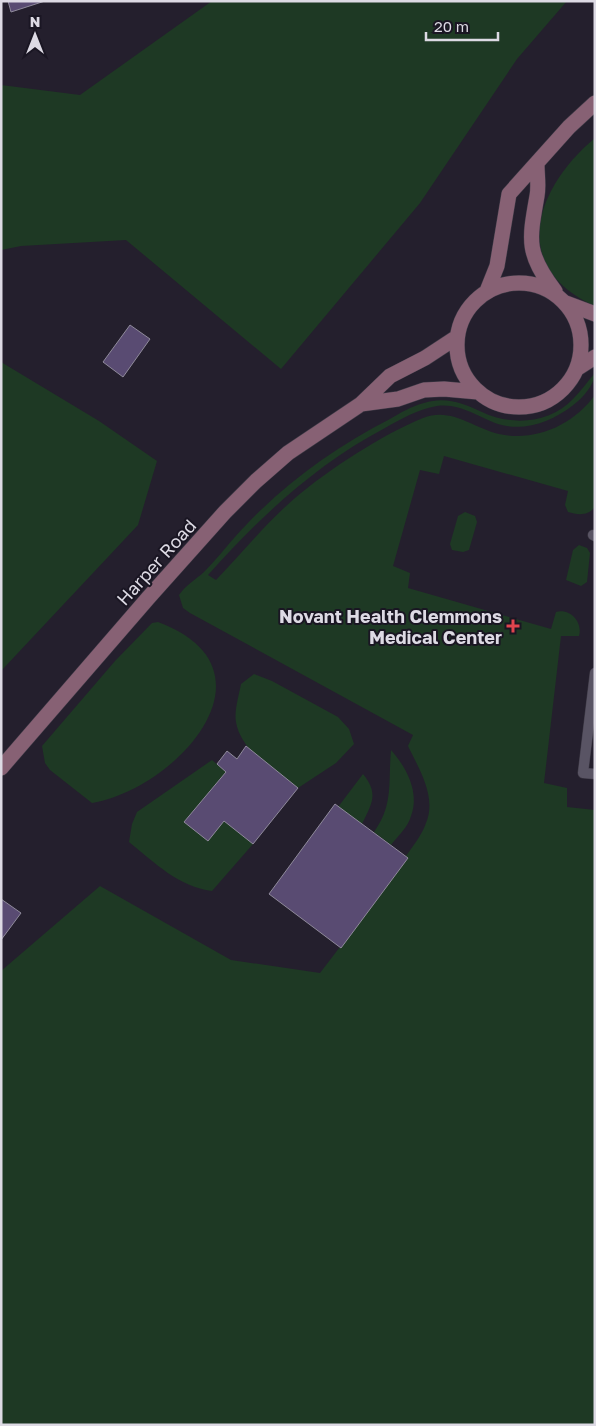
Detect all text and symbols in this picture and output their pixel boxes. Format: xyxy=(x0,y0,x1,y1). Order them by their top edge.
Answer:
north arrow xyxy=(10,10,60,60)
scale bar xyxy=(426,10,498,42)
text: N xyxy=(30,13,40,30)
text: 20 m xyxy=(434,17,469,35)
street label: Harper Road xyxy=(112,515,200,609)
place label: Novant Health Clemmons Medical Center xyxy=(279,605,502,648)
marker: Novant Health Clemmons Medical Center xyxy=(506,619,520,633)

